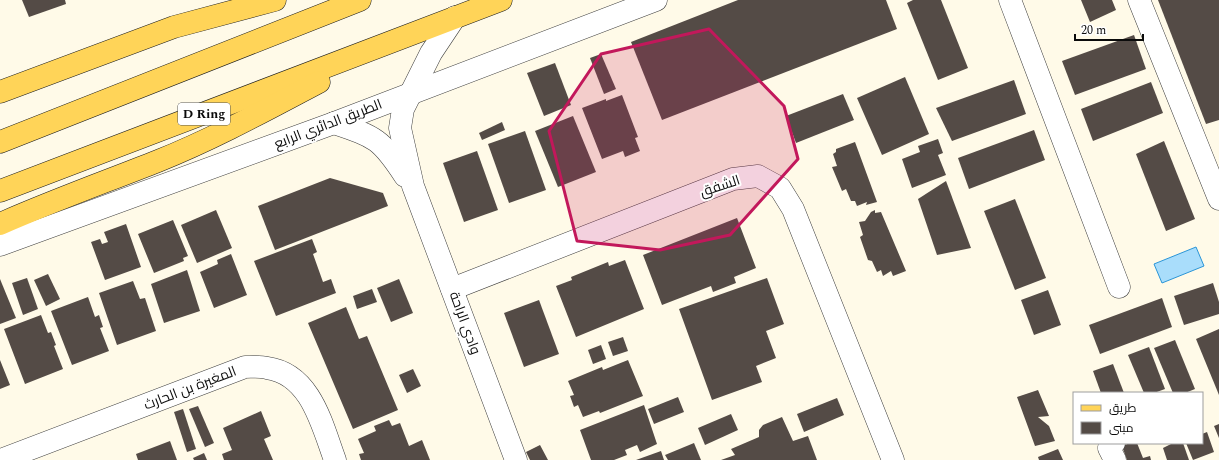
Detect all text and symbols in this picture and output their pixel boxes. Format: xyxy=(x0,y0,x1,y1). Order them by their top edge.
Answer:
scale bar xyxy=(1075,16,1143,42)
text: 20 m xyxy=(1081,21,1106,40)
street label: الطريق الدائري الرابع xyxy=(271,94,385,155)
road number: D Ring xyxy=(178,103,230,125)
street label: الشفق xyxy=(697,170,743,202)
street label: وادي الراحة xyxy=(443,289,486,358)
street label: المغيرة بن الحارث xyxy=(141,361,239,415)
legend xyxy=(1073,392,1203,444)
text: طريق xyxy=(1109,399,1137,418)
text: مبنى xyxy=(1109,419,1134,438)

